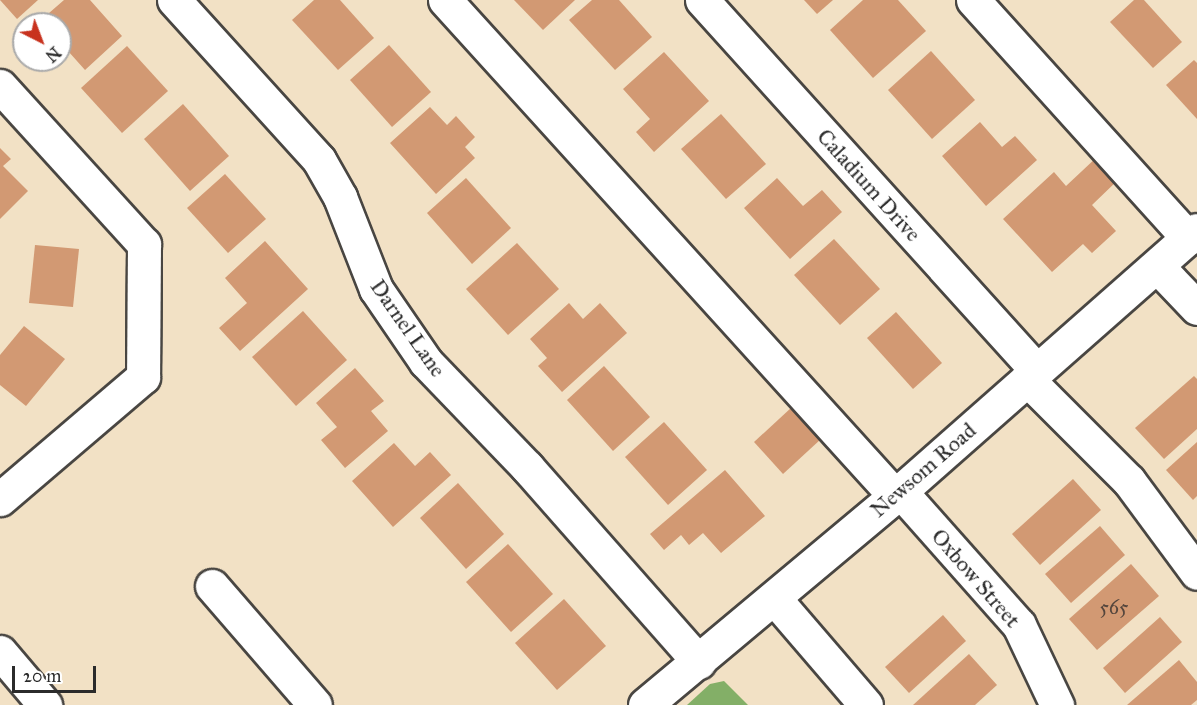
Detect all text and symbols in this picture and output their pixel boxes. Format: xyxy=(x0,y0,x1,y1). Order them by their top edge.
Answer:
north arrow xyxy=(12,12,72,72)
text: N xyxy=(42,43,64,66)
street label: Caladium Drive xyxy=(812,123,926,247)
street label: Darnel Lane xyxy=(365,274,451,382)
street label: Newsom Road xyxy=(865,417,981,523)
street label: Oxbow Street xyxy=(926,523,1026,633)
house number: 565 xyxy=(1100,595,1128,619)
scale bar xyxy=(15,654,99,692)
text: 20 m xyxy=(23,665,61,687)

